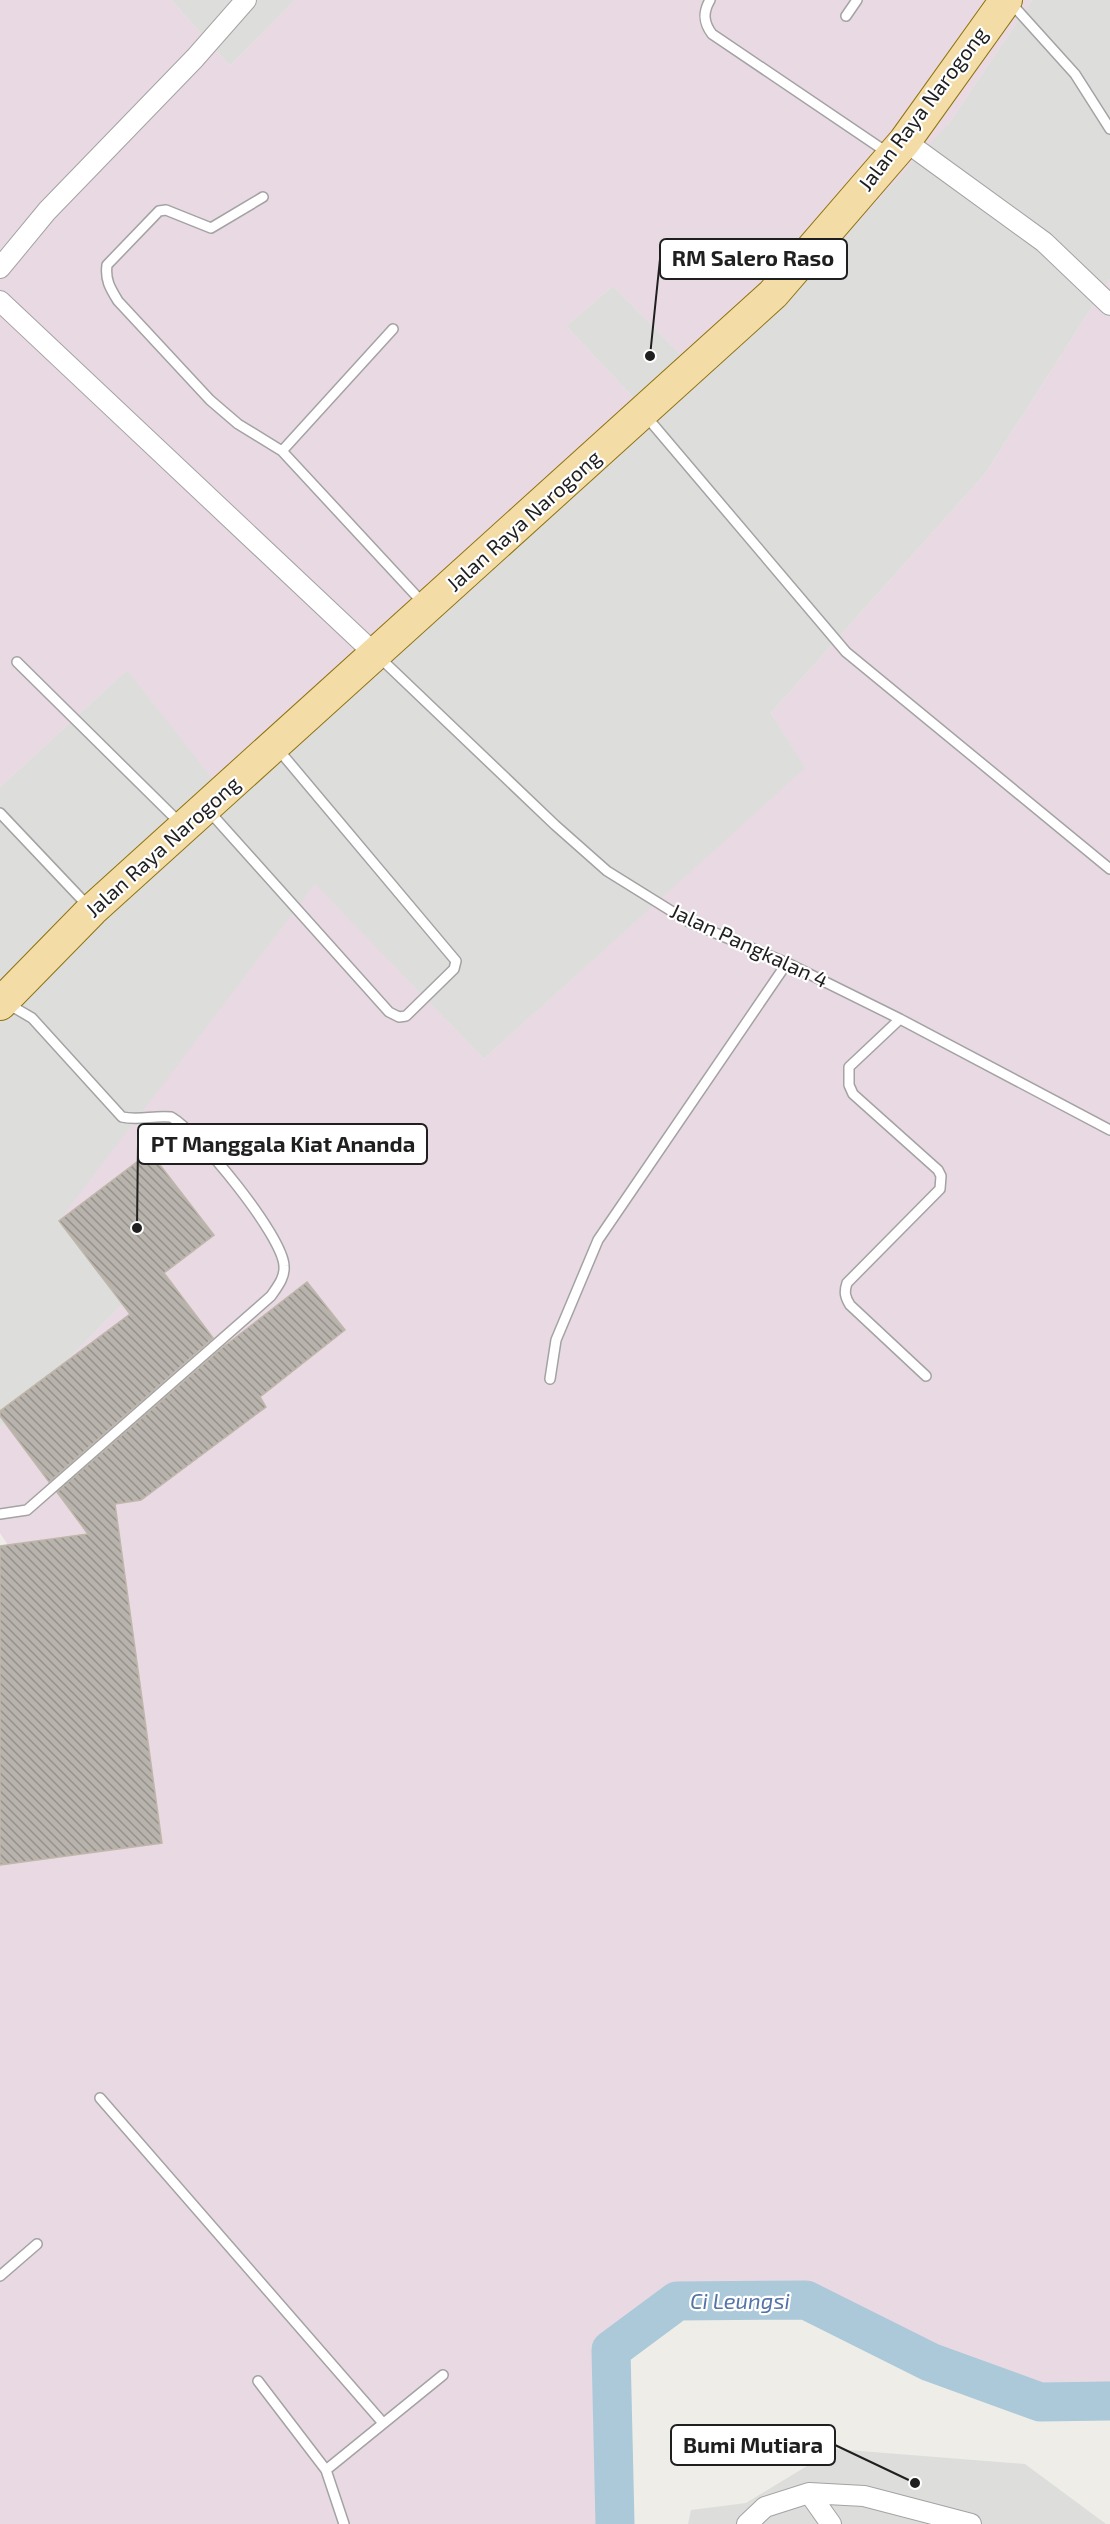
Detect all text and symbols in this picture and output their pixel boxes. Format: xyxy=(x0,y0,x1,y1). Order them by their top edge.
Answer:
street label: Jalan Raya Narogong xyxy=(852,21,992,195)
callout: RM Salero Raso xyxy=(660,239,847,279)
text: RM Salero Raso xyxy=(672,244,834,270)
street label: Jalan Raya Narogong xyxy=(441,444,605,596)
street label: Jalan Raya Narogong xyxy=(80,770,244,922)
street label: Jalan Pangkalan 4 xyxy=(667,897,832,992)
callout: PT Manggala Kiat Ananda xyxy=(138,1124,427,1164)
text: PT Manggala Kiat Ananda xyxy=(151,1130,415,1156)
water label: Ci Leungsi xyxy=(690,2287,790,2313)
callout: Bumi Mutiara xyxy=(671,2425,835,2465)
text: Bumi Mutiara xyxy=(683,2431,823,2457)

